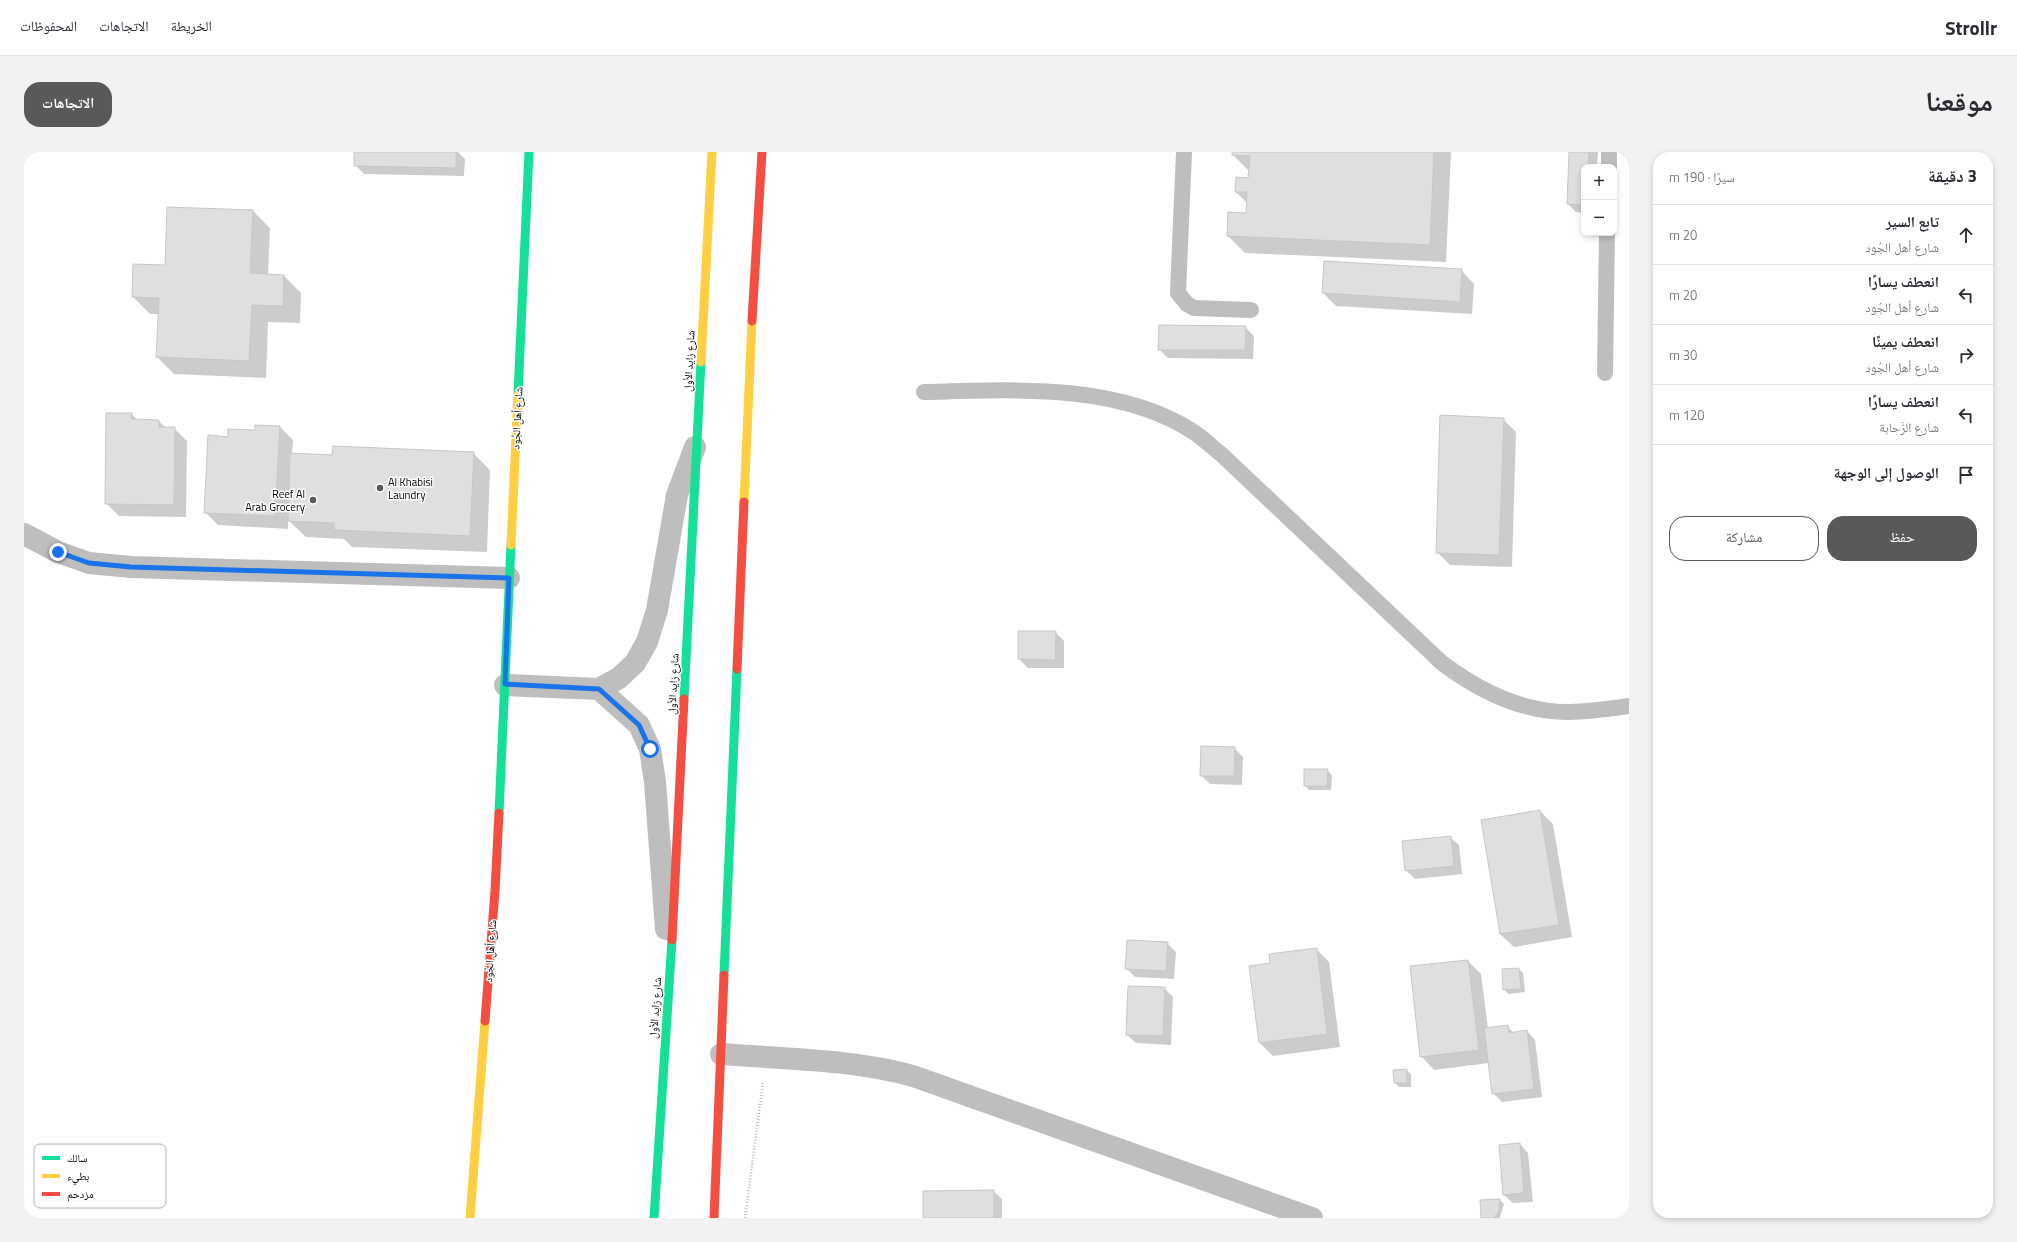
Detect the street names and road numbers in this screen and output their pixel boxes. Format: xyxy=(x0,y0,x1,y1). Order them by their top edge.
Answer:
street label: شارع زايد الأول xyxy=(679,330,699,392)
street label: شارع أهل الجُود xyxy=(507,386,527,450)
street label: شارع زايد الأول xyxy=(663,653,683,715)
street label: شارع أهل الجُود xyxy=(480,919,500,983)
street label: شارع زايد الأول xyxy=(645,977,665,1039)

